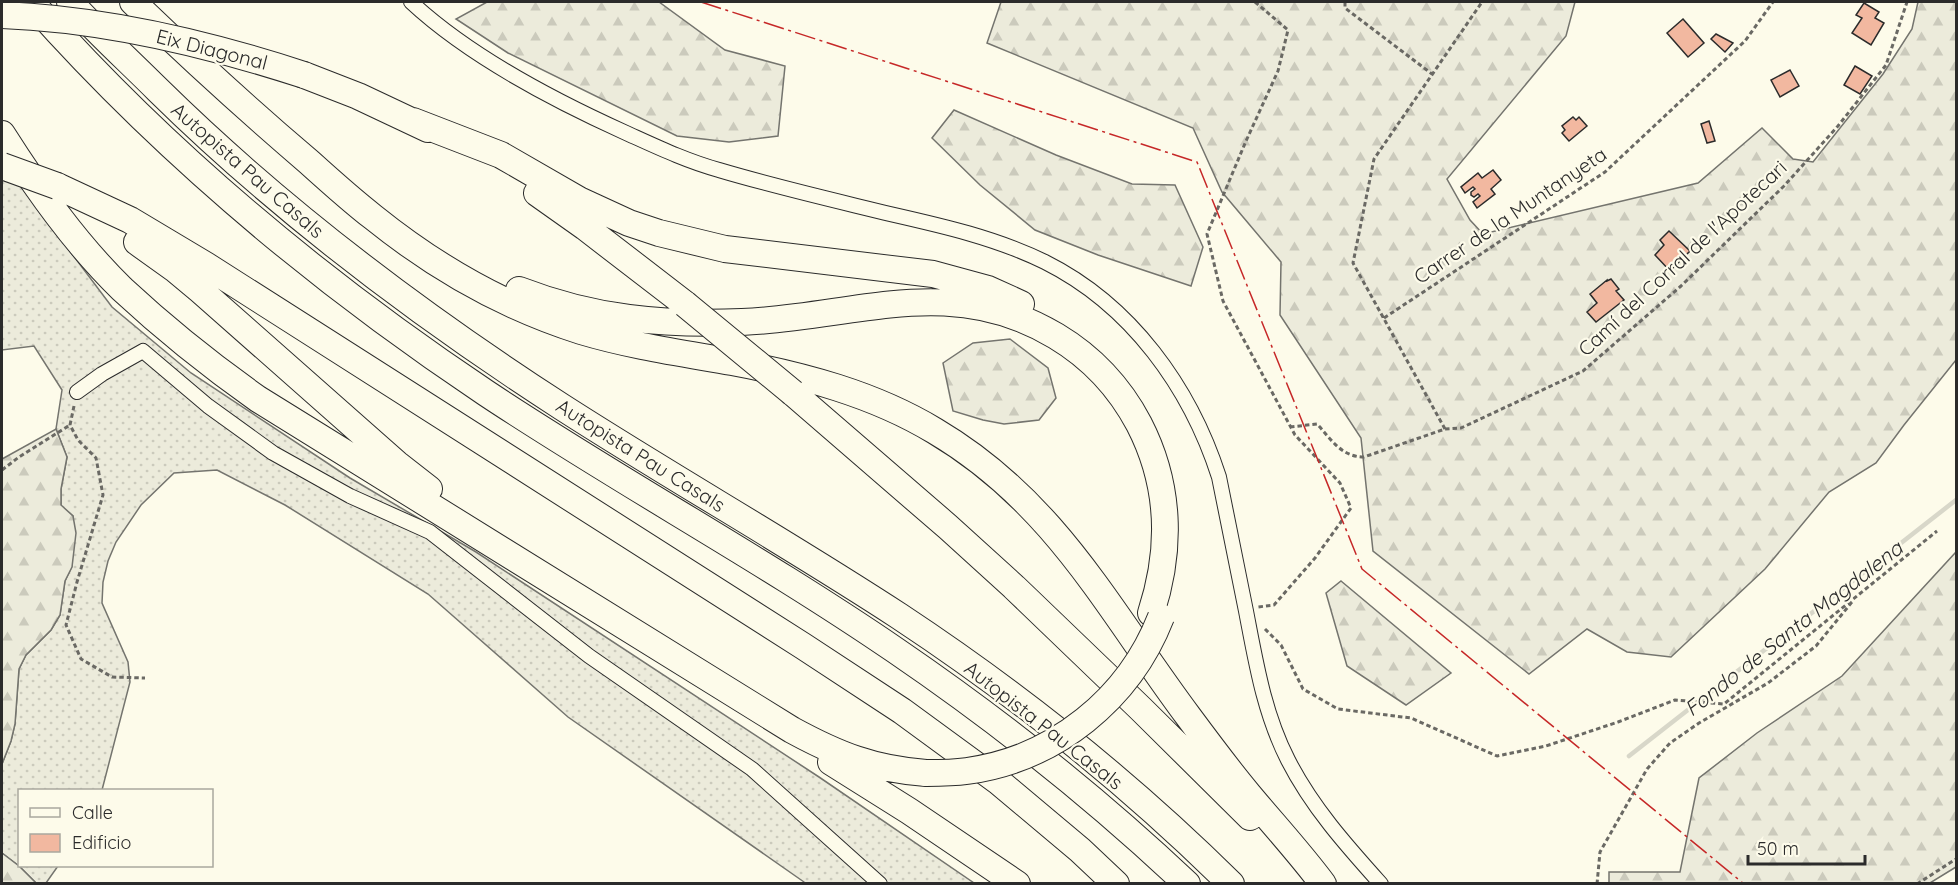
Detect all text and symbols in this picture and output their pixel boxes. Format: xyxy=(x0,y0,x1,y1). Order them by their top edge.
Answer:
street label: Eix Diagonal xyxy=(154,23,270,75)
street label: Autopista Pau Casals xyxy=(166,97,330,243)
street label: Carrer de la Muntanyeta xyxy=(1409,141,1611,289)
street label: Camí del Corral de l'Apotecari xyxy=(1573,155,1791,361)
street label: Autopista Pau Casals xyxy=(552,393,730,517)
water label: Fondo de Santa Magdalena xyxy=(1679,534,1908,721)
street label: Autopista Pau Casals xyxy=(960,655,1128,795)
legend xyxy=(18,789,213,867)
text: Calle xyxy=(72,801,113,824)
scale bar xyxy=(1748,828,1865,866)
text: Edificio xyxy=(72,831,131,854)
text: 50 m xyxy=(1757,837,1799,860)

